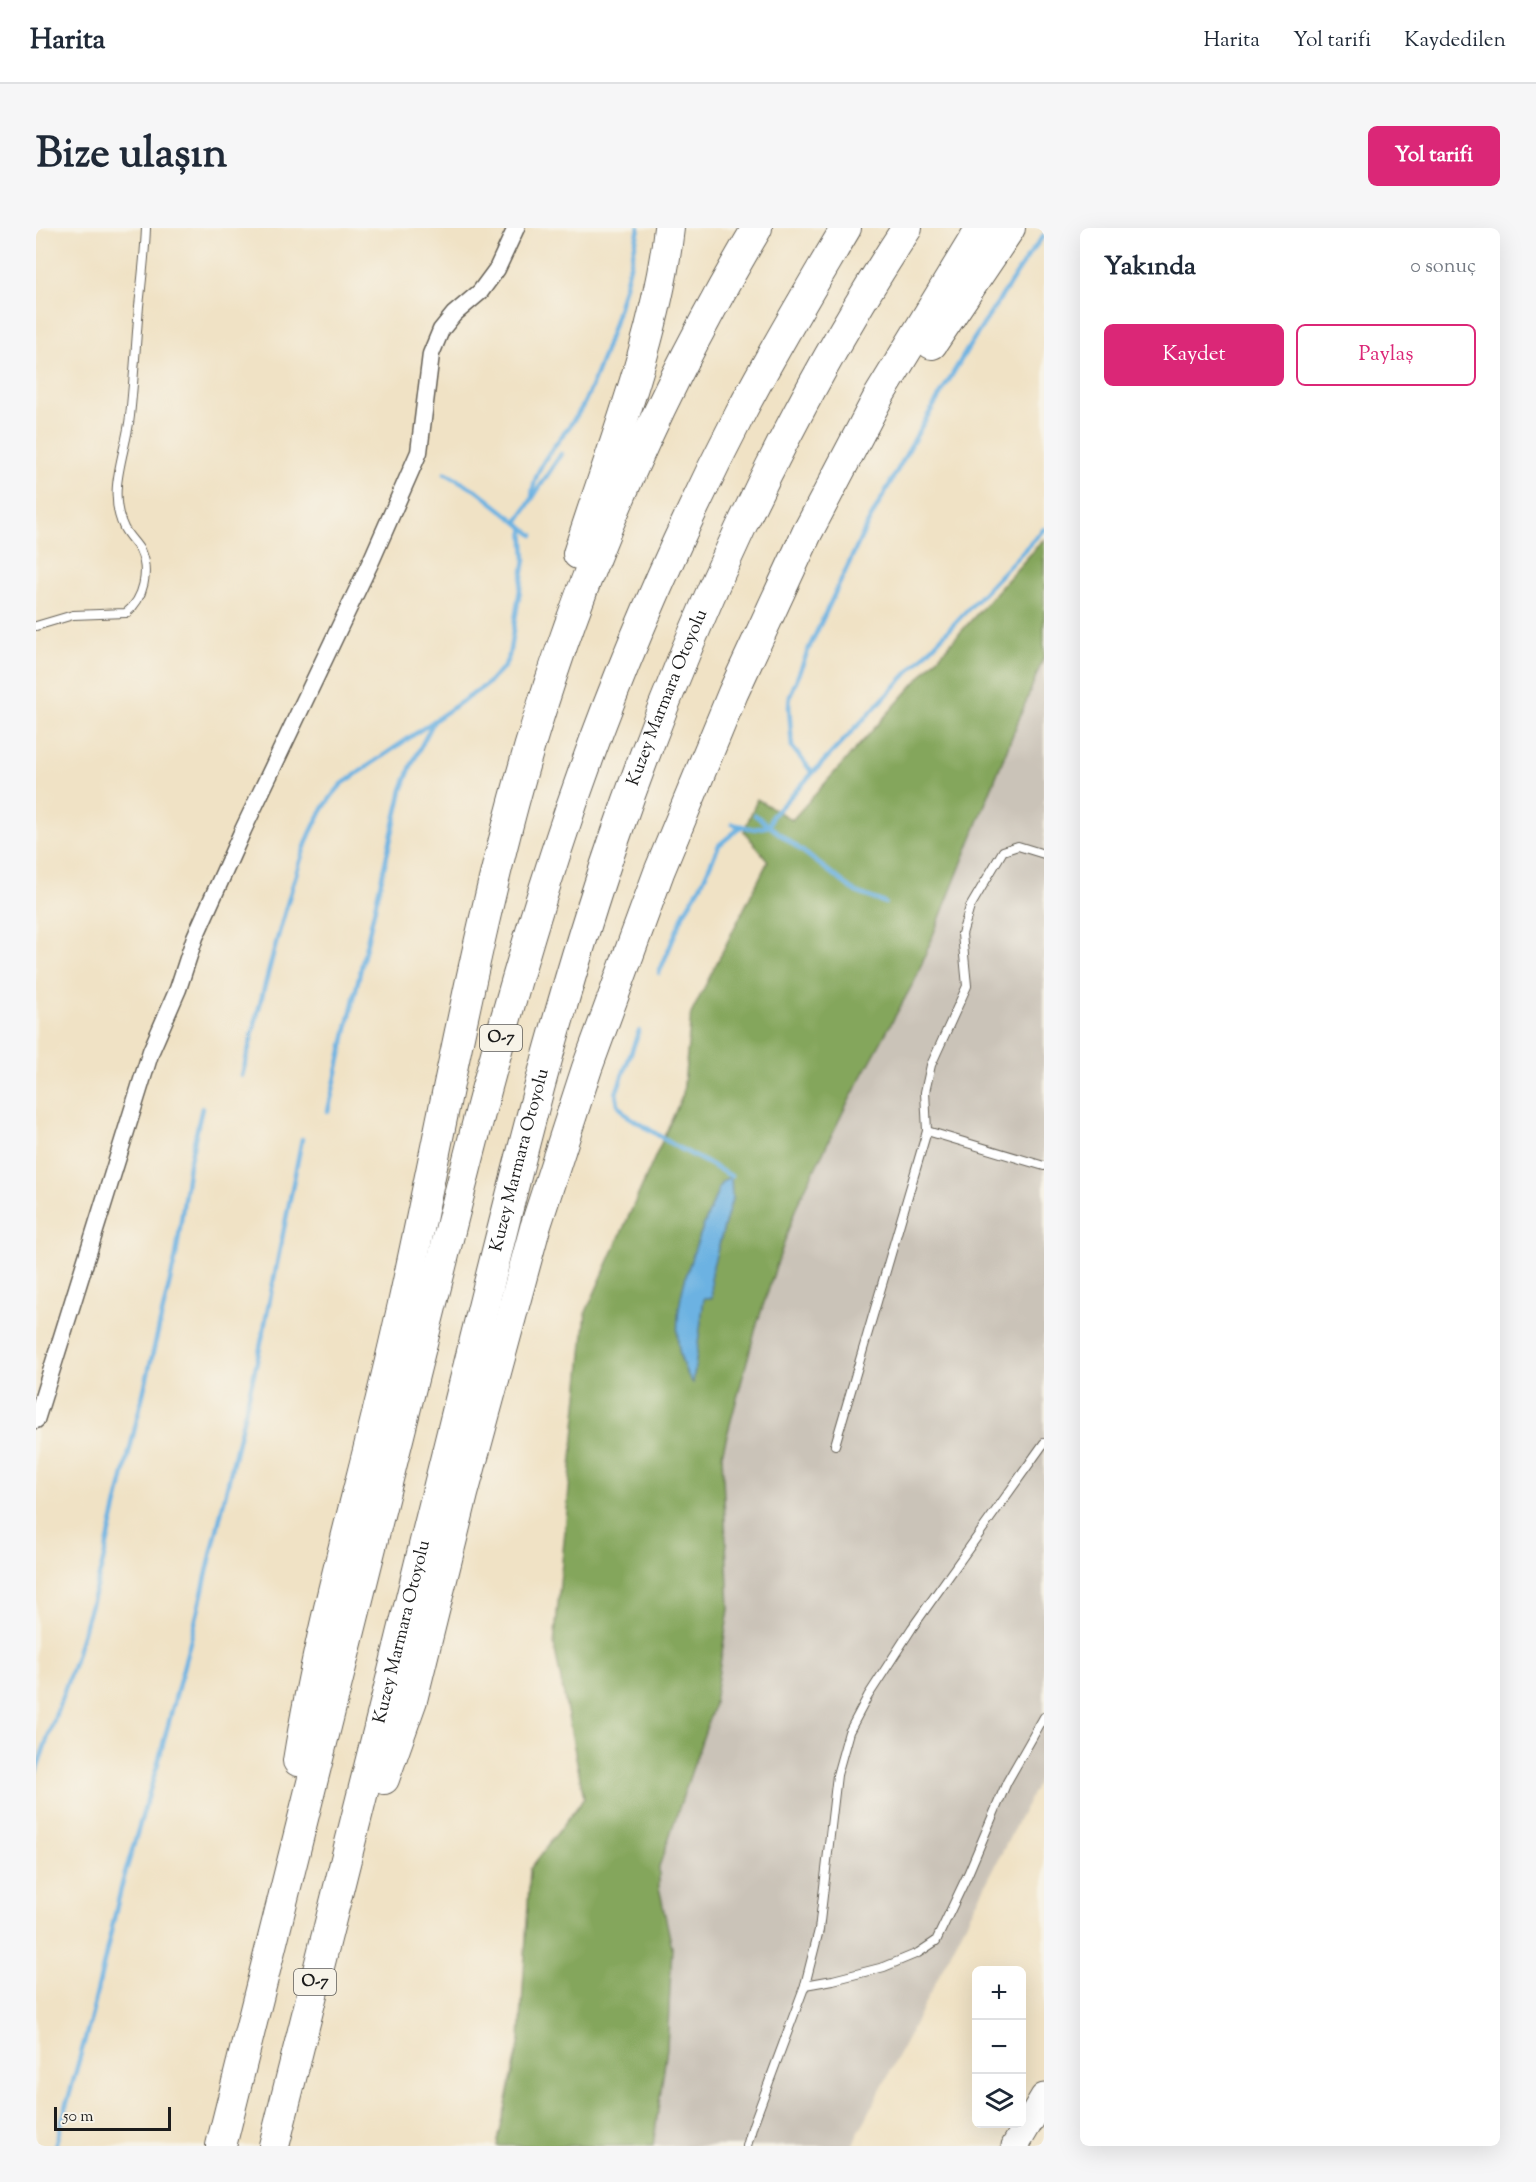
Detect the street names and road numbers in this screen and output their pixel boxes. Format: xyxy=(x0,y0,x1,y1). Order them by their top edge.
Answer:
street label: Kuzey Marmara Otoyolu xyxy=(621,605,715,790)
road number: O-7 xyxy=(480,1025,522,1051)
street label: Kuzey Marmara Otoyolu xyxy=(484,1066,557,1255)
street label: Kuzey Marmara Otoyolu xyxy=(368,1537,438,1726)
road number: O-7 xyxy=(294,1969,336,1995)

